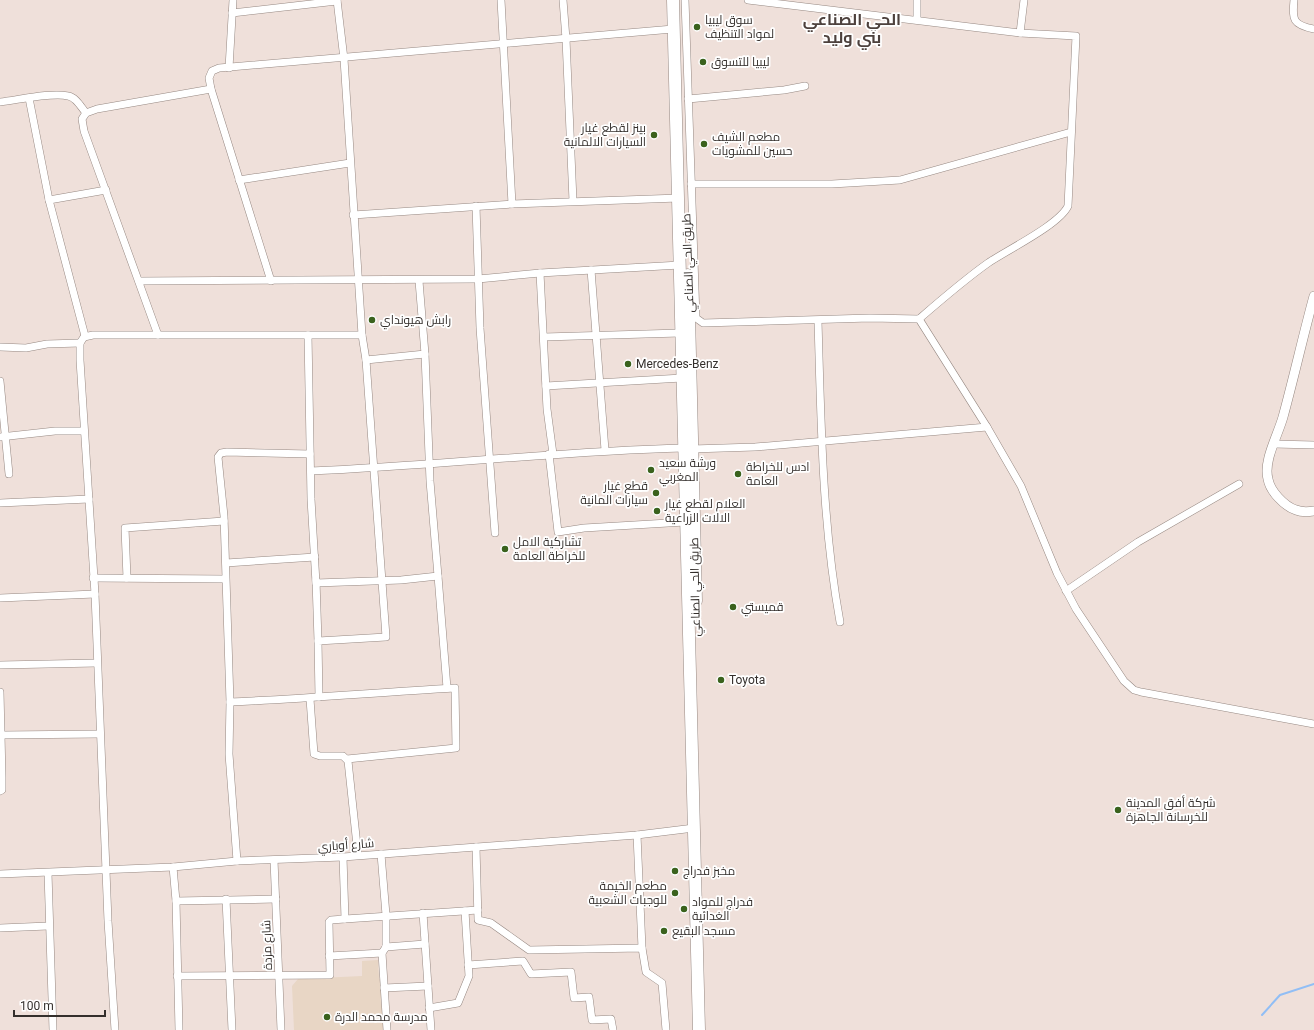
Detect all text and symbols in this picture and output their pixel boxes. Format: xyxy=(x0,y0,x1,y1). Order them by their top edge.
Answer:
district label: الحي الصناعي بني وليد xyxy=(803,10,901,50)
place label: سوق ليبيا لمواد التنظيف xyxy=(705,13,774,41)
marker: سوق ليبيا لمواد التنظيف xyxy=(692,22,702,32)
place label: ليبيا للتسوق xyxy=(711,55,770,69)
marker: ليبيا للتسوق xyxy=(698,57,708,67)
place label: بينز لقطع غيار السيارات الالمانية xyxy=(564,121,646,149)
marker: بينز لقطع غيار السيارات الالمانية xyxy=(649,130,659,140)
place label: مطعم الشيف حسين للمشويات xyxy=(712,130,792,158)
marker: مطعم الشيف حسين للمشويات xyxy=(699,139,709,149)
street label: طريق الحي الصناعي xyxy=(679,213,700,313)
place label: رابش هيونداي xyxy=(380,313,451,330)
marker: رابش هيونداي xyxy=(367,315,377,325)
place label: Mercedes-Benz xyxy=(636,357,719,371)
marker: Mercedes-Benz xyxy=(623,359,633,369)
place label: ورشة سعيد المغربي xyxy=(659,456,716,487)
place label: ادس للخراطة العامة xyxy=(746,460,809,488)
marker: ورشة سعيد المغربي xyxy=(646,465,656,475)
marker: ادس للخراطة العامة xyxy=(733,469,743,479)
place label: قطع غيار سيارات المانية xyxy=(580,479,648,507)
marker: قطع غيار سيارات المانية xyxy=(651,488,661,498)
place label: العلام لقطع غيار الالات الزراعية xyxy=(664,497,746,525)
marker: العلام لقطع غيار الالات الزراعية xyxy=(652,506,662,516)
place label: تشاركية الامل للخراطة العامة xyxy=(513,535,585,563)
street label: طريق الحي الصناعي xyxy=(687,537,706,637)
marker: تشاركية الامل للخراطة العامة xyxy=(500,544,510,554)
place label: قميستي xyxy=(741,600,784,617)
marker: قميستي xyxy=(728,602,738,612)
place label: Toyota xyxy=(729,673,765,687)
marker: Toyota xyxy=(716,675,726,685)
place label: شركة أفق المدينة للخرسانة الجاهزة xyxy=(1126,795,1216,824)
marker: شركة أفق المدينة للخرسانة الجاهزة xyxy=(1113,805,1123,815)
street label: شارع أوباري xyxy=(317,835,375,857)
place label: مخبز فدراج xyxy=(683,864,735,879)
marker: مخبز فدراج xyxy=(670,866,680,876)
place label: مطعم الخيمة للوجبات الشعبية xyxy=(588,879,667,907)
marker: مطعم الخيمة للوجبات الشعبية xyxy=(670,888,680,898)
place label: فدراج للمواد الغدائية xyxy=(692,895,753,923)
marker: فدراج للمواد الغدائية xyxy=(679,904,689,914)
street label: شارع مزدة xyxy=(259,920,276,970)
place label: مسجد البقيع xyxy=(672,924,735,939)
marker: مسجد البقيع xyxy=(659,926,669,936)
scale bar xyxy=(14,992,105,1018)
text: 100 m xyxy=(20,999,54,1013)
place label: مدرسة محمد الدرة xyxy=(335,1010,428,1024)
marker: مدرسة محمد الدرة xyxy=(322,1012,332,1022)

